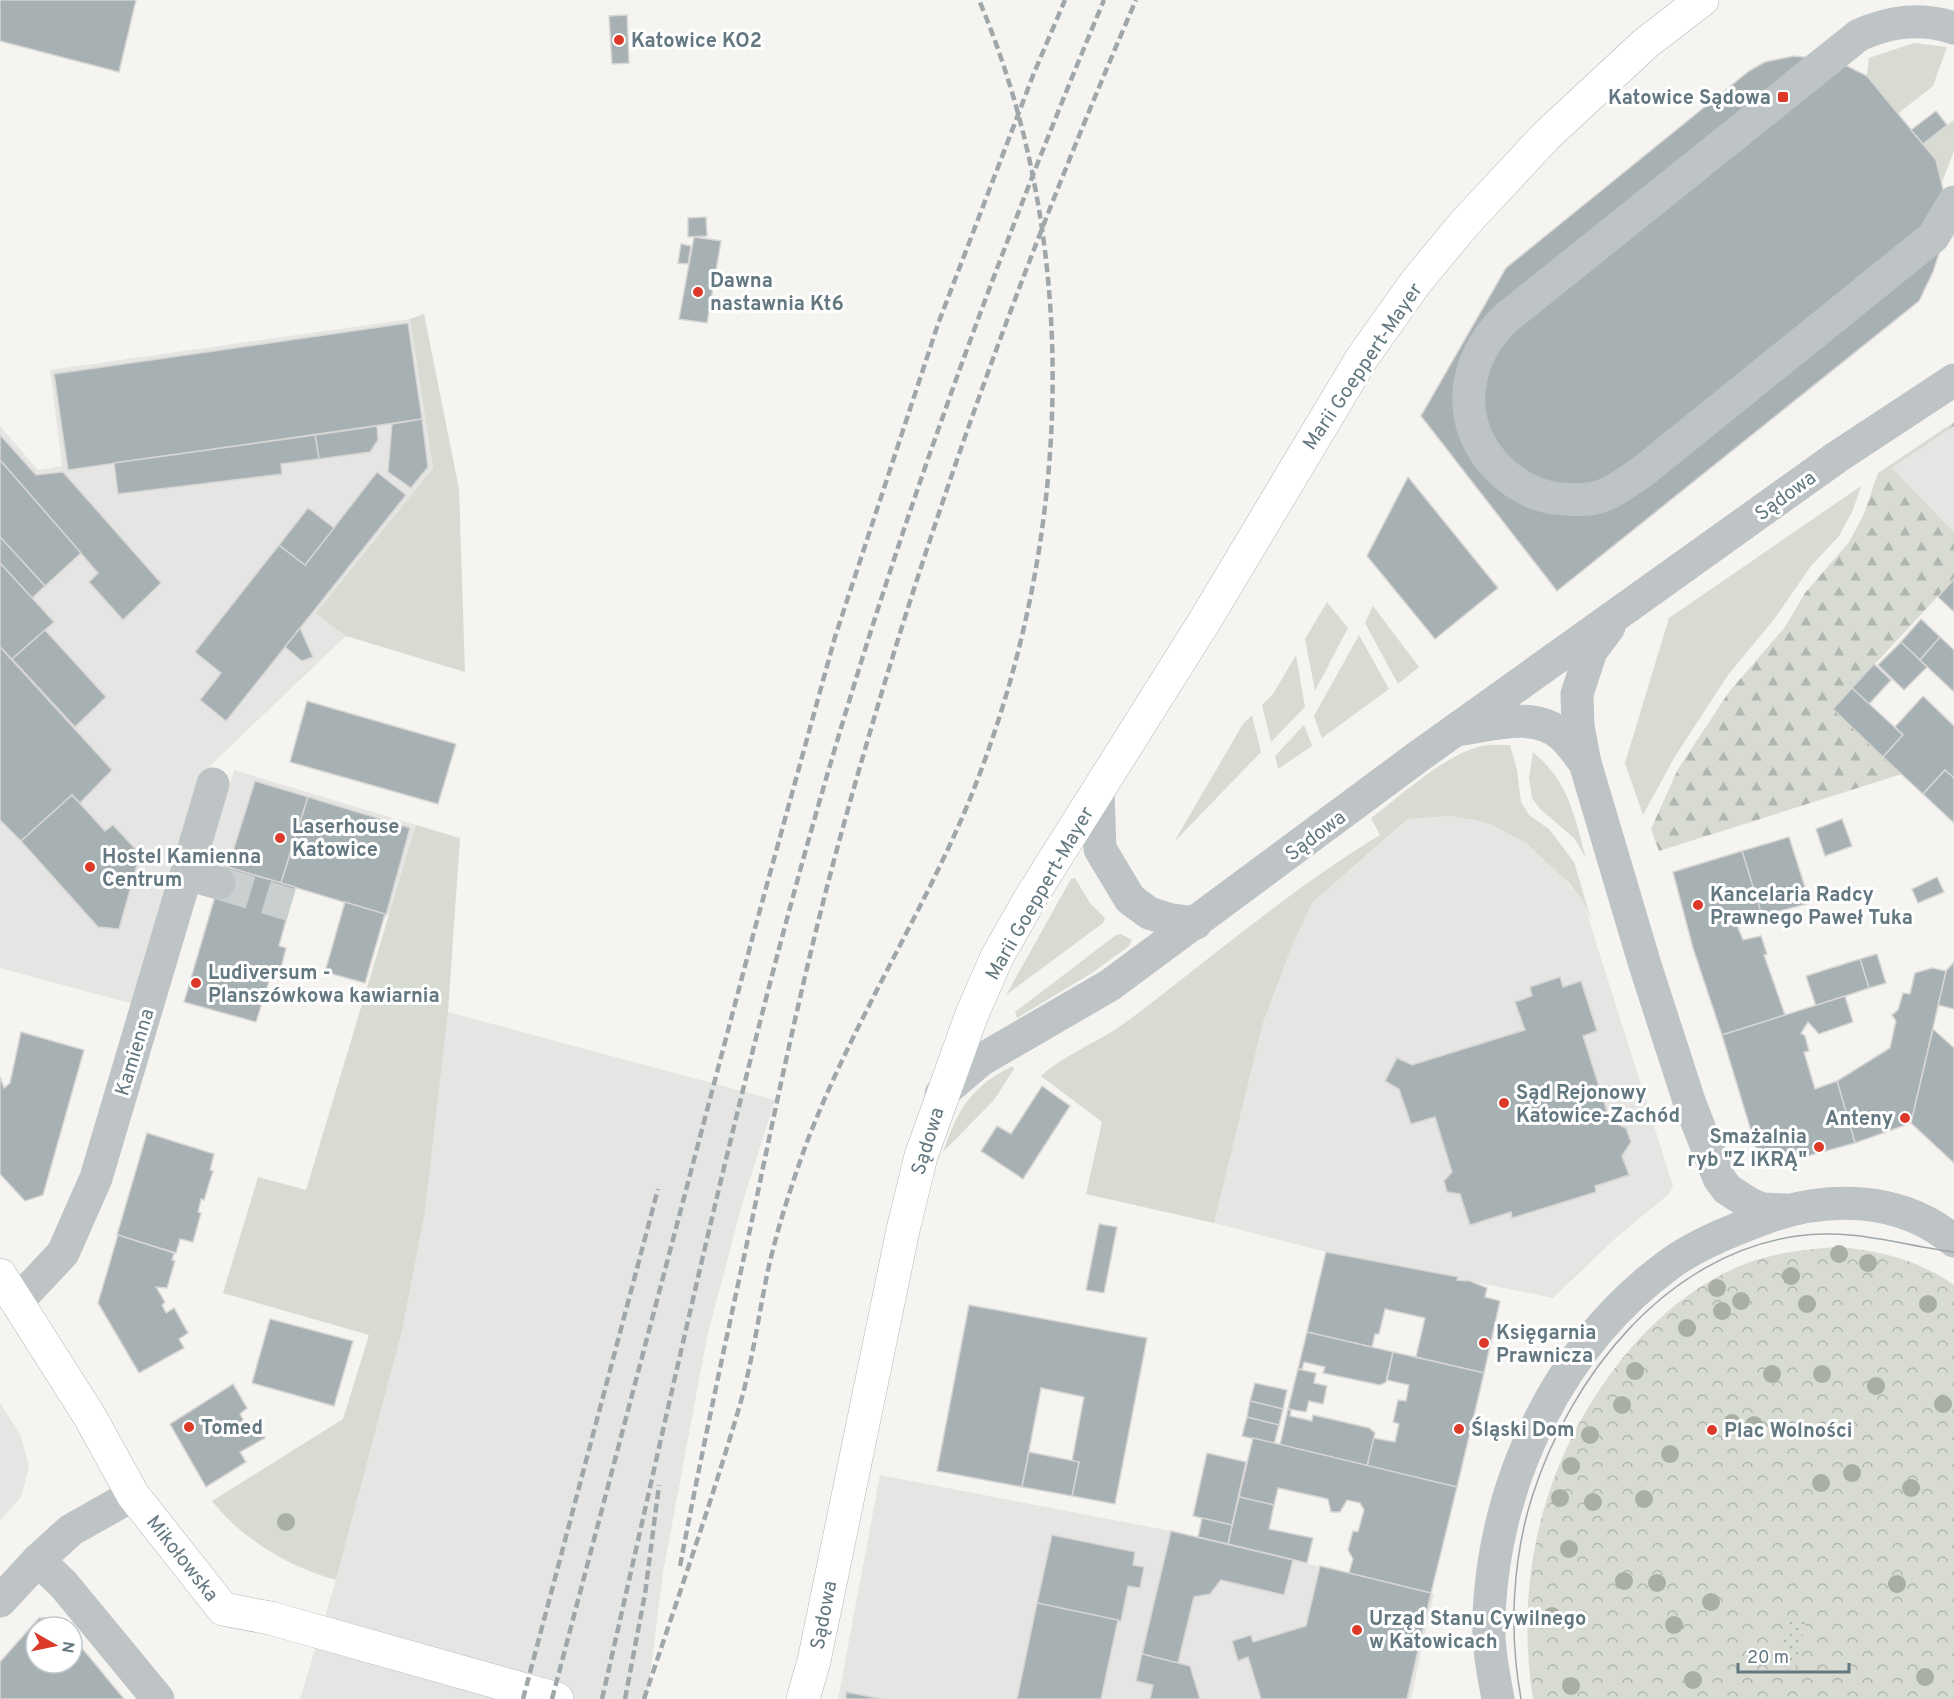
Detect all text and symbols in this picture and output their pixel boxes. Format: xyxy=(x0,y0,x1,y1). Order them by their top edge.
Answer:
place label: Katowice KO2 xyxy=(631,29,762,55)
marker: Katowice KO2 xyxy=(612,33,626,47)
place label: Katowice Sądowa xyxy=(1608,86,1771,112)
marker: Katowice Sądowa xyxy=(1776,90,1790,104)
place label: Dawna nastawnia Kt6 xyxy=(710,269,844,318)
street label: Marii Goeppert-Mayer xyxy=(1298,278,1429,456)
marker: Dawna nastawnia Kt6 xyxy=(691,285,705,299)
street label: Sądowa xyxy=(1750,466,1822,528)
street label: Marii Goeppert-Mayer xyxy=(980,802,1101,986)
street label: Sądowa xyxy=(1281,805,1352,868)
place label: Laserhouse Katowice xyxy=(292,815,399,864)
marker: Laserhouse Katowice xyxy=(273,831,287,845)
place label: Hostel Kamienna Centrum xyxy=(102,845,261,894)
marker: Hostel Kamienna Centrum xyxy=(83,860,97,874)
place label: Kancelaria Radcy Prawnego Paweł Tuka xyxy=(1710,883,1913,932)
marker: Kancelaria Radcy Prawnego Paweł Tuka xyxy=(1691,898,1705,912)
place label: Ludiversum - Planszówkowa kawiarnia xyxy=(208,961,440,1010)
marker: Ludiversum - Planszówkowa kawiarnia xyxy=(189,976,203,990)
street label: Kamienna xyxy=(110,1006,162,1099)
place label: Sąd Rejonowy Katowice-Zachód xyxy=(1516,1081,1680,1130)
marker: Sąd Rejonowy Katowice-Zachód xyxy=(1497,1096,1511,1110)
street label: Sądowa xyxy=(906,1104,952,1179)
place label: Anteny xyxy=(1825,1107,1893,1133)
marker: Anteny xyxy=(1898,1111,1912,1125)
place label: Smażalnia ryb "Z IKRĄ" xyxy=(1687,1125,1807,1174)
marker: Smażalnia ryb "Z IKRĄ" xyxy=(1812,1140,1826,1154)
place label: Księgarnia Prawnicza xyxy=(1496,1321,1596,1370)
marker: Księgarnia Prawnicza xyxy=(1477,1336,1491,1350)
place label: Tomed xyxy=(201,1416,263,1442)
place label: Śląski Dom xyxy=(1471,1416,1574,1444)
place label: Plac Wolności xyxy=(1724,1419,1853,1445)
marker: Tomed xyxy=(182,1420,196,1434)
marker: Śląski Dom xyxy=(1452,1422,1466,1436)
marker: Plac Wolności xyxy=(1705,1423,1719,1437)
street label: Mikołowska xyxy=(140,1511,223,1608)
street label: Sądowa xyxy=(806,1579,844,1652)
place label: Urząd Stanu Cywilnego w Katowicach xyxy=(1369,1607,1586,1656)
north arrow xyxy=(24,1615,84,1675)
marker: Urząd Stanu Cywilnego w Katowicach xyxy=(1350,1623,1364,1637)
scale bar xyxy=(1738,1636,1849,1674)
text: N xyxy=(56,1640,78,1654)
text: 20 m xyxy=(1747,1647,1789,1670)

